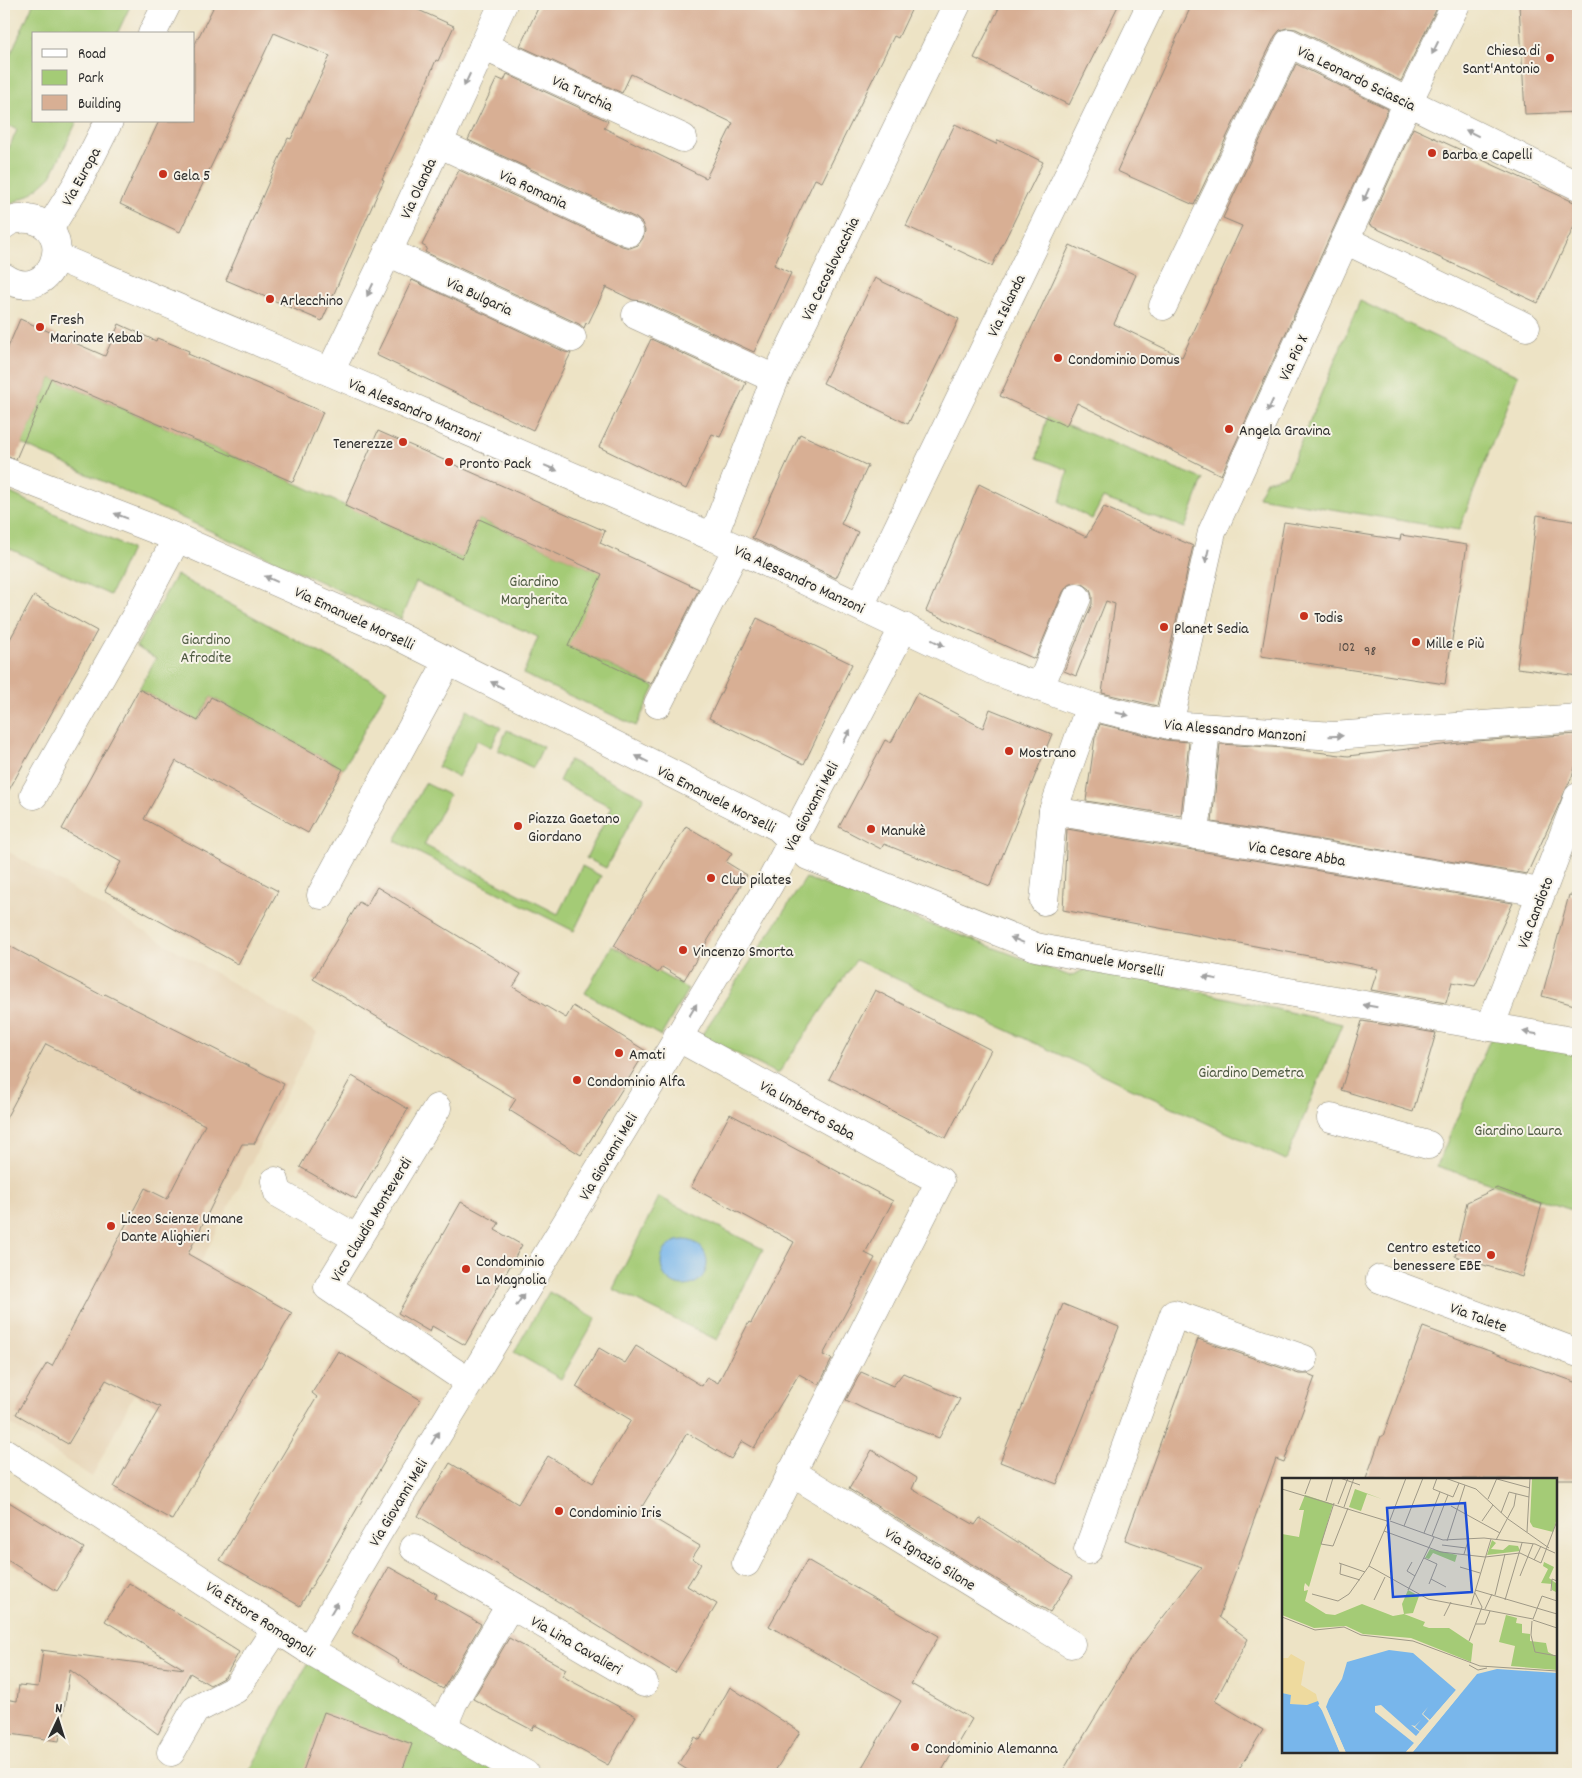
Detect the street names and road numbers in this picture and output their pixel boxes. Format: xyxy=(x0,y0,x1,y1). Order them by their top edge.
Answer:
street label: Via Leonardo Sciascia xyxy=(1293,41,1419,118)
street label: Via Turchia xyxy=(548,70,617,119)
street label: Via Europa xyxy=(57,143,108,211)
street label: Via Olanda xyxy=(395,154,444,223)
street label: Via Romania xyxy=(495,164,571,216)
street label: Via Cecoslovacchia xyxy=(796,213,867,325)
street label: Via Islanda xyxy=(982,270,1033,341)
street label: Via Bulgaria xyxy=(442,272,516,323)
street label: Via Pio X xyxy=(1274,331,1315,385)
street label: Via Alessandro Manzoni xyxy=(344,373,484,450)
street label: Via Alessandro Manzoni xyxy=(730,540,868,621)
street label: Via Emanuele Morselli xyxy=(290,581,418,657)
street label: Via Alessandro Manzoni xyxy=(1163,714,1306,749)
street label: Via Giovanni Meli xyxy=(779,758,846,856)
street label: Via Emanuele Morselli xyxy=(653,760,779,840)
street label: Via Cesare Abba xyxy=(1247,835,1347,874)
street label: Via Candioto xyxy=(1512,874,1561,952)
street label: Via Emanuele Morselli xyxy=(1033,937,1166,984)
street label: Via Umberto Saba xyxy=(755,1075,859,1147)
street label: Via Giovanni Meli xyxy=(574,1109,644,1205)
street label: Vico Claudio Monteverdi xyxy=(326,1153,419,1287)
street label: Via Talete xyxy=(1446,1297,1510,1339)
street label: Via Giovanni Meli xyxy=(364,1455,434,1551)
street label: Via Ignazio Silone xyxy=(880,1523,980,1597)
street label: Via Ettore Romagnoli xyxy=(200,1576,319,1664)
street label: Via Lina Cavalieri xyxy=(526,1611,626,1682)

